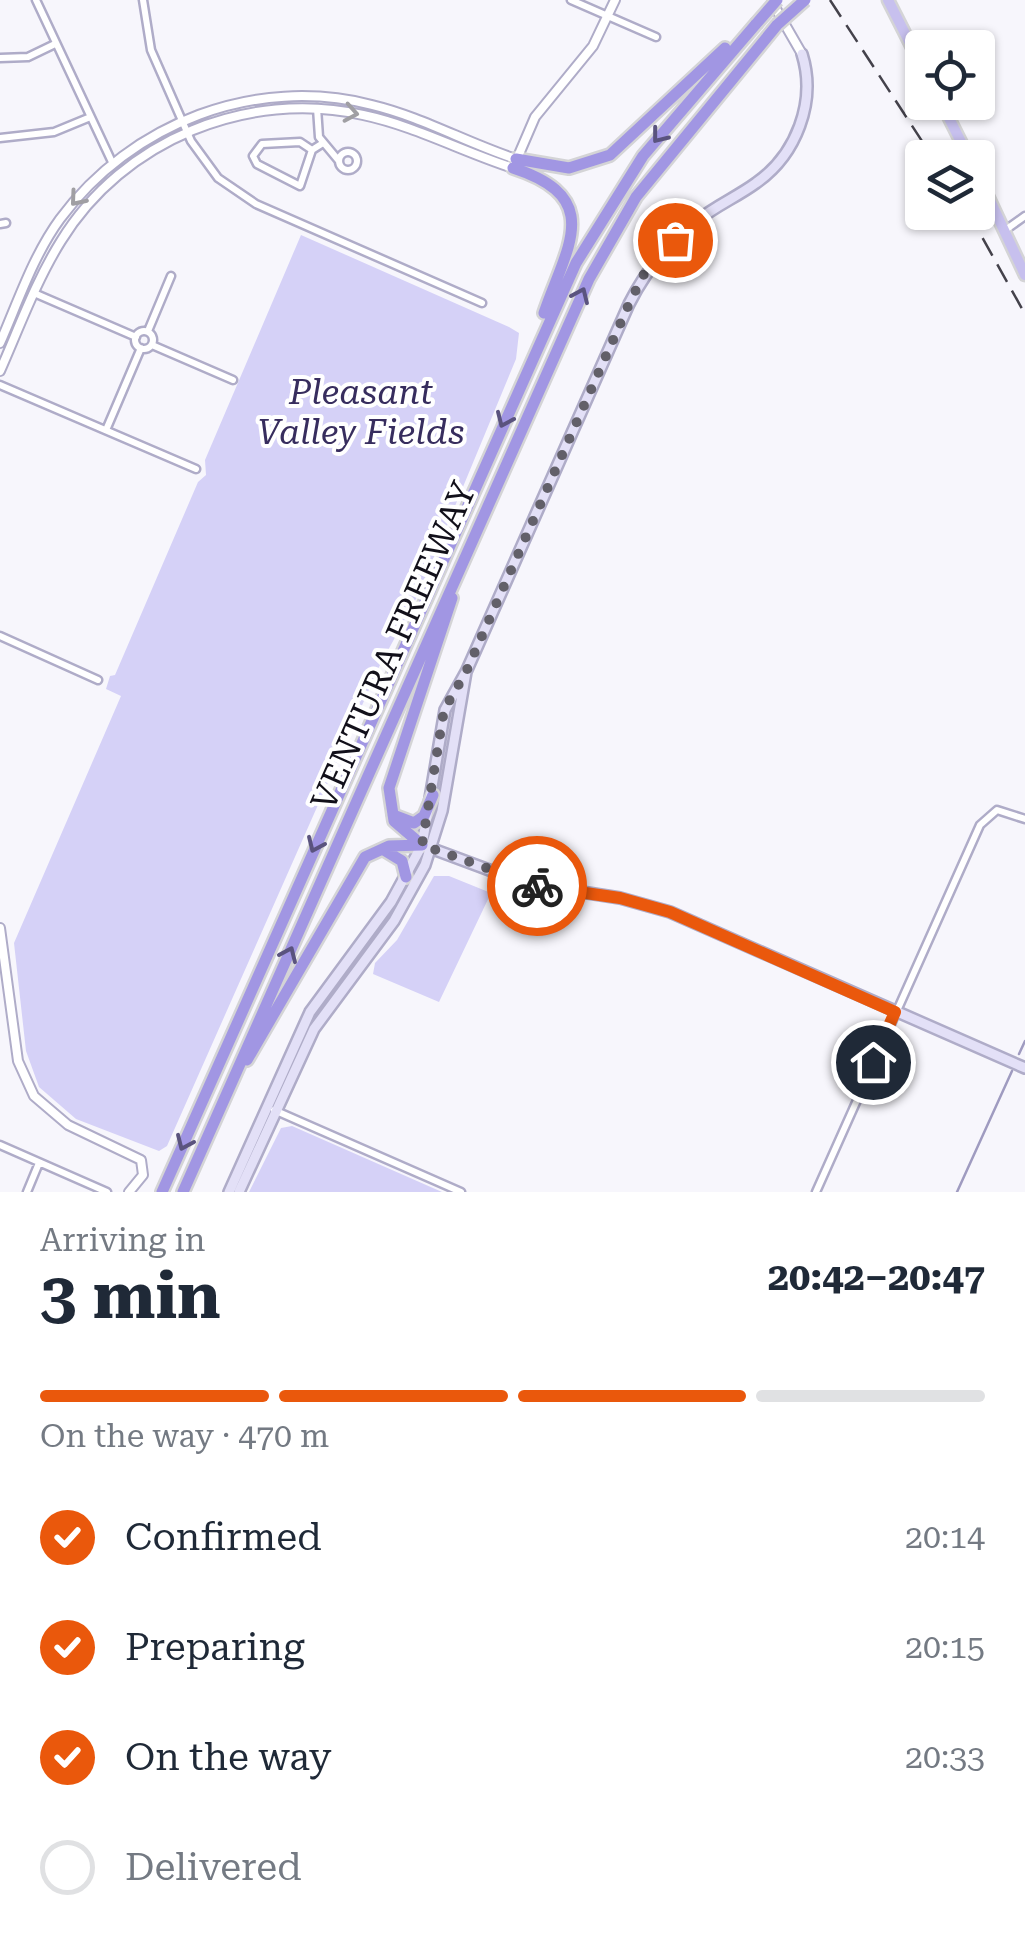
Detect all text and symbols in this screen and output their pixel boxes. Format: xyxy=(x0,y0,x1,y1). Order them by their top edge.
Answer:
map controls xyxy=(905,30,995,230)
button: locate xyxy=(905,30,995,120)
one-way arrow xyxy=(342,102,359,123)
one-way arrow xyxy=(653,125,671,143)
button: layers xyxy=(905,140,995,230)
one-way arrow xyxy=(71,188,89,206)
pin xyxy=(633,198,718,283)
icon: bag xyxy=(648,213,703,268)
one-way arrow xyxy=(569,288,589,306)
park label: Pleasant Valley Fields xyxy=(258,372,464,453)
one-way arrow xyxy=(496,410,516,428)
street label: VENTURA FREEWAY xyxy=(303,475,485,817)
one-way arrow xyxy=(307,835,327,853)
courier xyxy=(487,836,587,936)
icon: bike xyxy=(510,859,565,914)
one-way arrow xyxy=(277,946,297,964)
pin xyxy=(831,1020,916,1105)
icon: home xyxy=(846,1035,901,1090)
one-way arrow xyxy=(177,1133,197,1151)
text: Arriving in xyxy=(40,1221,205,1259)
text: 20:42–20:47 xyxy=(768,1255,985,1299)
text: 3 min xyxy=(40,1258,221,1334)
text: On the way · 470 m xyxy=(40,1417,329,1455)
icon: check xyxy=(40,1510,95,1565)
text: Confirmed xyxy=(125,1515,322,1559)
text: 20:14 xyxy=(905,1518,985,1556)
icon: check xyxy=(40,1620,95,1675)
text: Preparing xyxy=(125,1625,305,1669)
text: 20:15 xyxy=(905,1628,985,1666)
icon: check xyxy=(40,1730,95,1785)
text: On the way xyxy=(125,1735,331,1779)
text: 20:33 xyxy=(905,1738,985,1776)
text: Delivered xyxy=(125,1845,302,1889)

